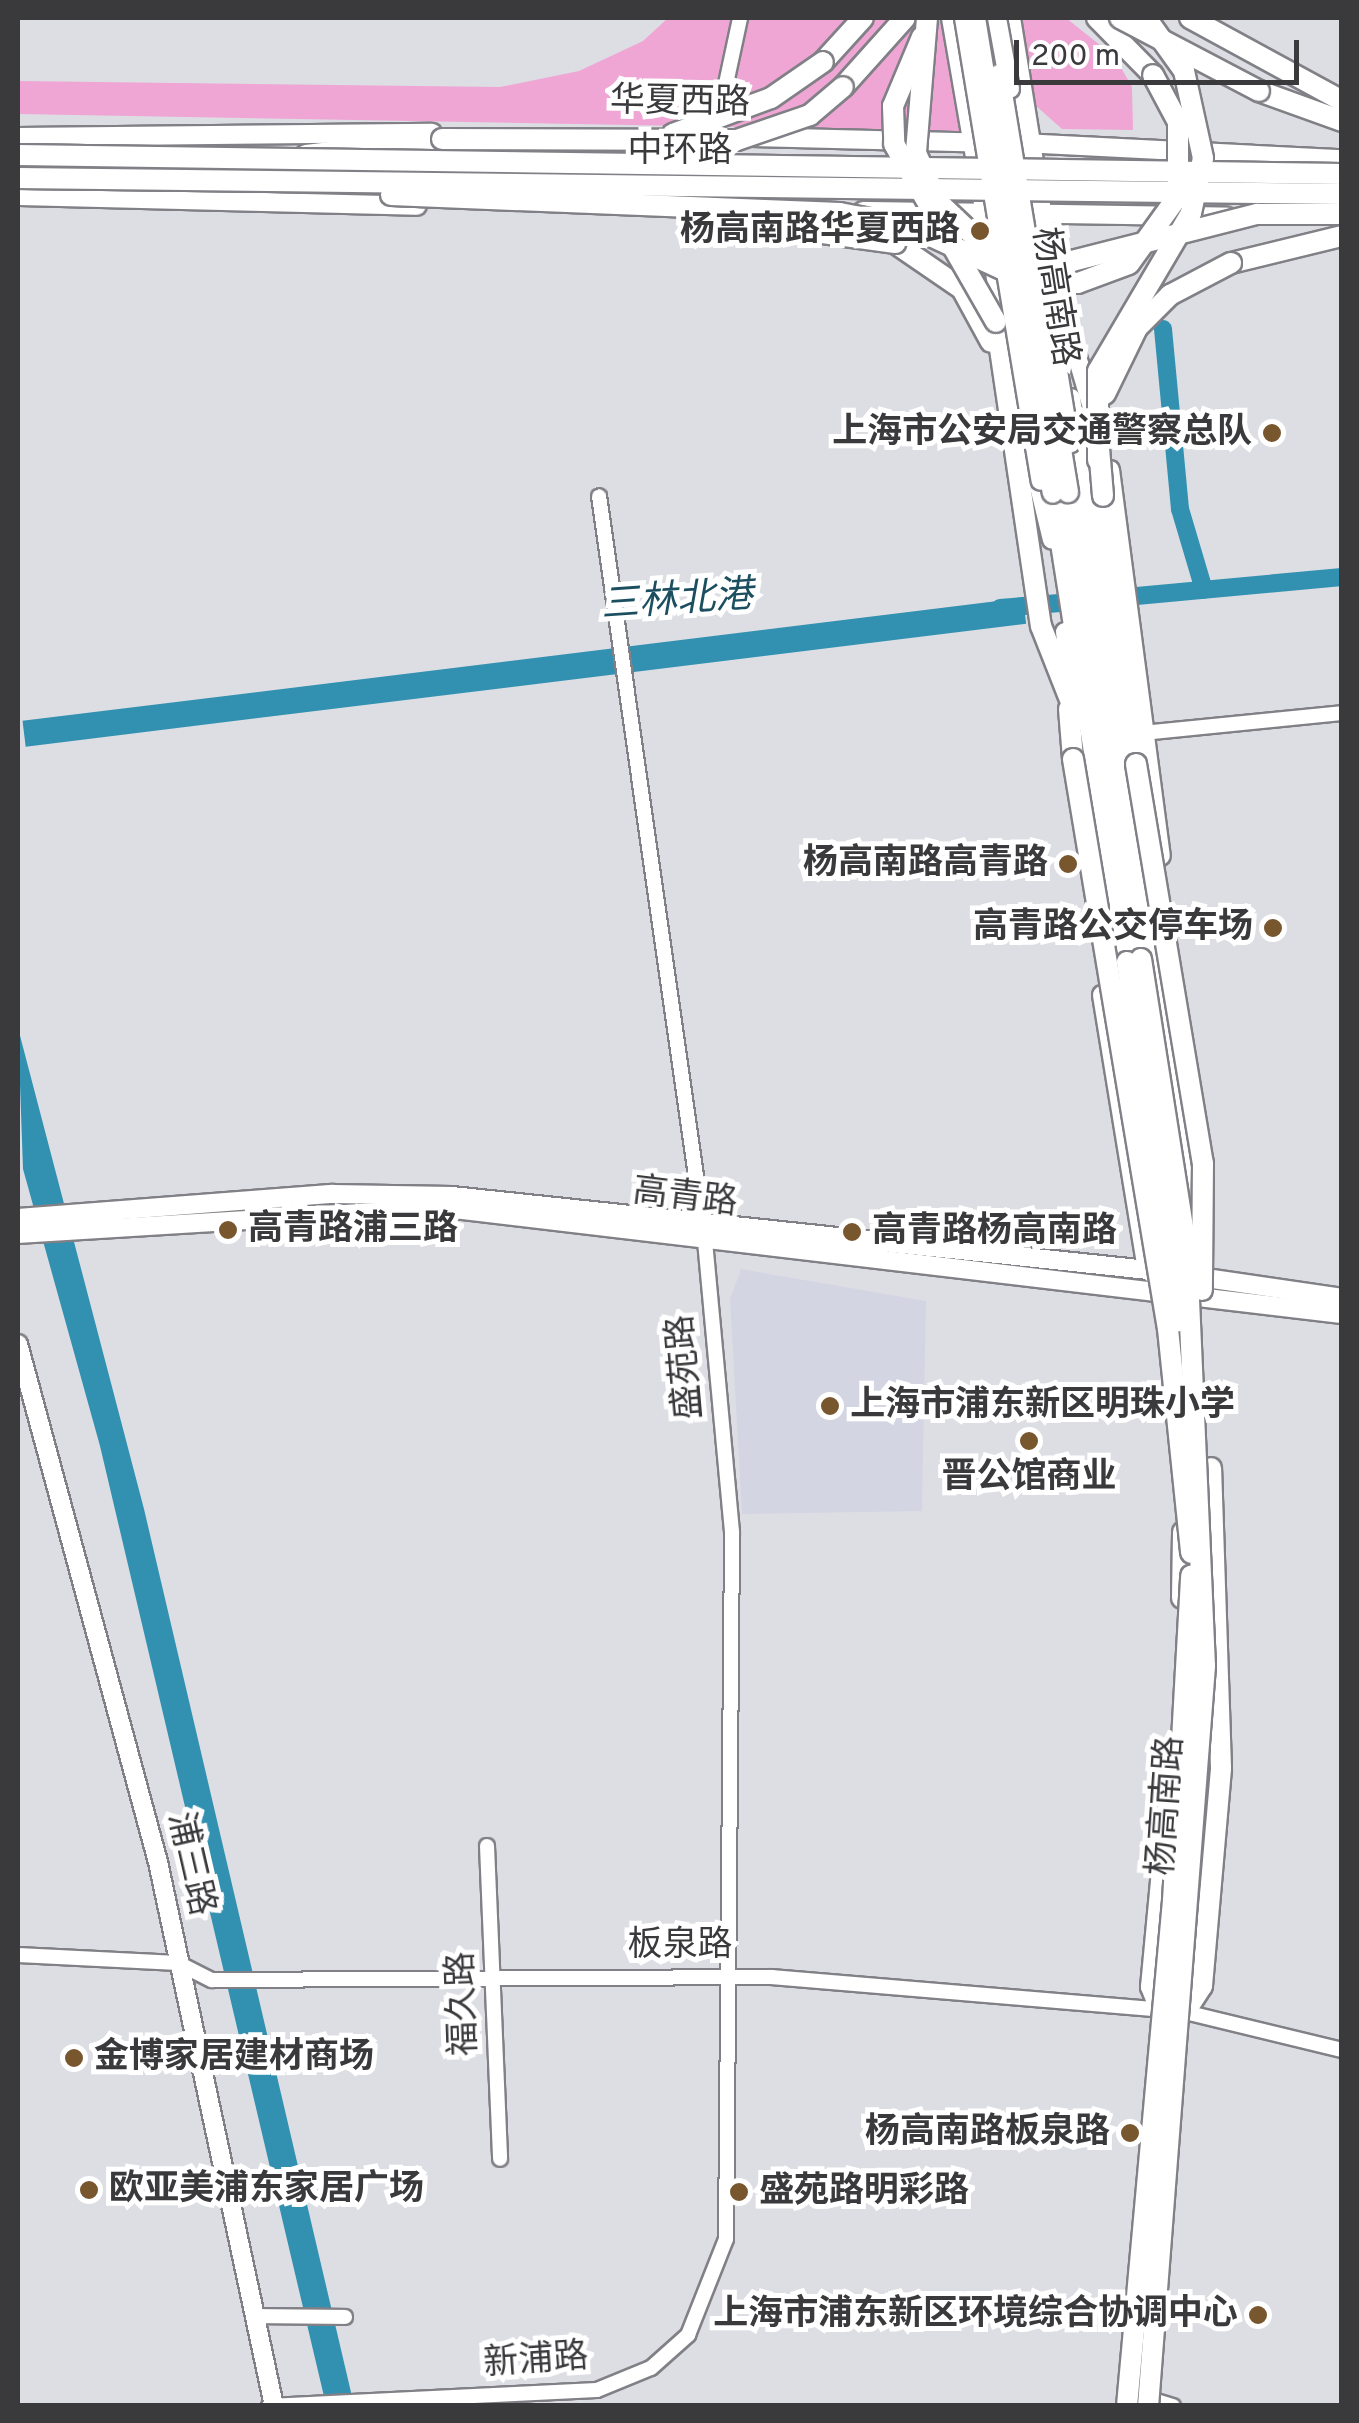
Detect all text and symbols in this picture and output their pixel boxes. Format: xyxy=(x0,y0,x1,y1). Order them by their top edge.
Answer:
scale bar xyxy=(1019,20,1304,82)
text: 200 m xyxy=(1031,39,1120,76)
street label: 华夏西路 xyxy=(610,81,750,125)
street label: 中环路 xyxy=(628,131,732,173)
place label: 杨高南路华夏西路 xyxy=(680,210,960,252)
marker: 杨高南路华夏西路 xyxy=(969,220,991,242)
street label: 杨高南路 xyxy=(1022,225,1086,369)
place label: 上海市公安局交通警察总队 xyxy=(832,412,1252,454)
marker: 上海市公安局交通警察总队 xyxy=(1261,422,1283,444)
water label: 三林北港 xyxy=(600,574,754,630)
place label: 杨高南路高青路 xyxy=(803,843,1048,885)
marker: 杨高南路高青路 xyxy=(1057,853,1079,875)
place label: 高青路公交停车场 xyxy=(973,907,1253,949)
marker: 高青路公交停车场 xyxy=(1262,917,1284,939)
street label: 高青路 xyxy=(630,1171,740,1225)
place label: 高青路浦三路 xyxy=(248,1209,458,1251)
place label: 高青路杨高南路 xyxy=(872,1211,1117,1253)
marker: 高青路浦三路 xyxy=(217,1219,239,1241)
marker: 高青路杨高南路 xyxy=(841,1221,863,1243)
street label: 盛苑路 xyxy=(661,1313,711,1421)
place label: 上海市浦东新区明珠小学 xyxy=(850,1385,1235,1427)
marker: 上海市浦东新区明珠小学 xyxy=(819,1395,841,1417)
marker: 晋公馆·商业 xyxy=(1018,1430,1040,1452)
place label: 晋公馆·商业 xyxy=(942,1457,1116,1499)
street label: 杨高南路 xyxy=(1141,1735,1193,1877)
street label: 浦三路 xyxy=(158,1808,222,1920)
street label: 板泉路 xyxy=(628,1925,732,1967)
street label: 福久路 xyxy=(441,1951,487,2057)
place label: 金博家居建材商场 xyxy=(94,2037,374,2079)
marker: 金博家居建材商场 xyxy=(63,2047,85,2069)
place label: 杨高南路板泉路 xyxy=(865,2112,1110,2154)
marker: 杨高南路板泉路 xyxy=(1119,2122,1141,2144)
place label: 欧亚美浦东家居广场 xyxy=(109,2169,424,2211)
place label: 盛苑路明彩路 xyxy=(759,2171,969,2213)
marker: 欧亚美浦东家居广场 xyxy=(78,2179,100,2201)
marker: 盛苑路明彩路 xyxy=(728,2181,750,2203)
place label: 上海市浦东新区环境综合协调中心 xyxy=(713,2294,1238,2336)
marker: 上海市浦东新区环境综合协调中心 xyxy=(1247,2304,1269,2326)
street label: 新浦路 xyxy=(482,2336,590,2386)

